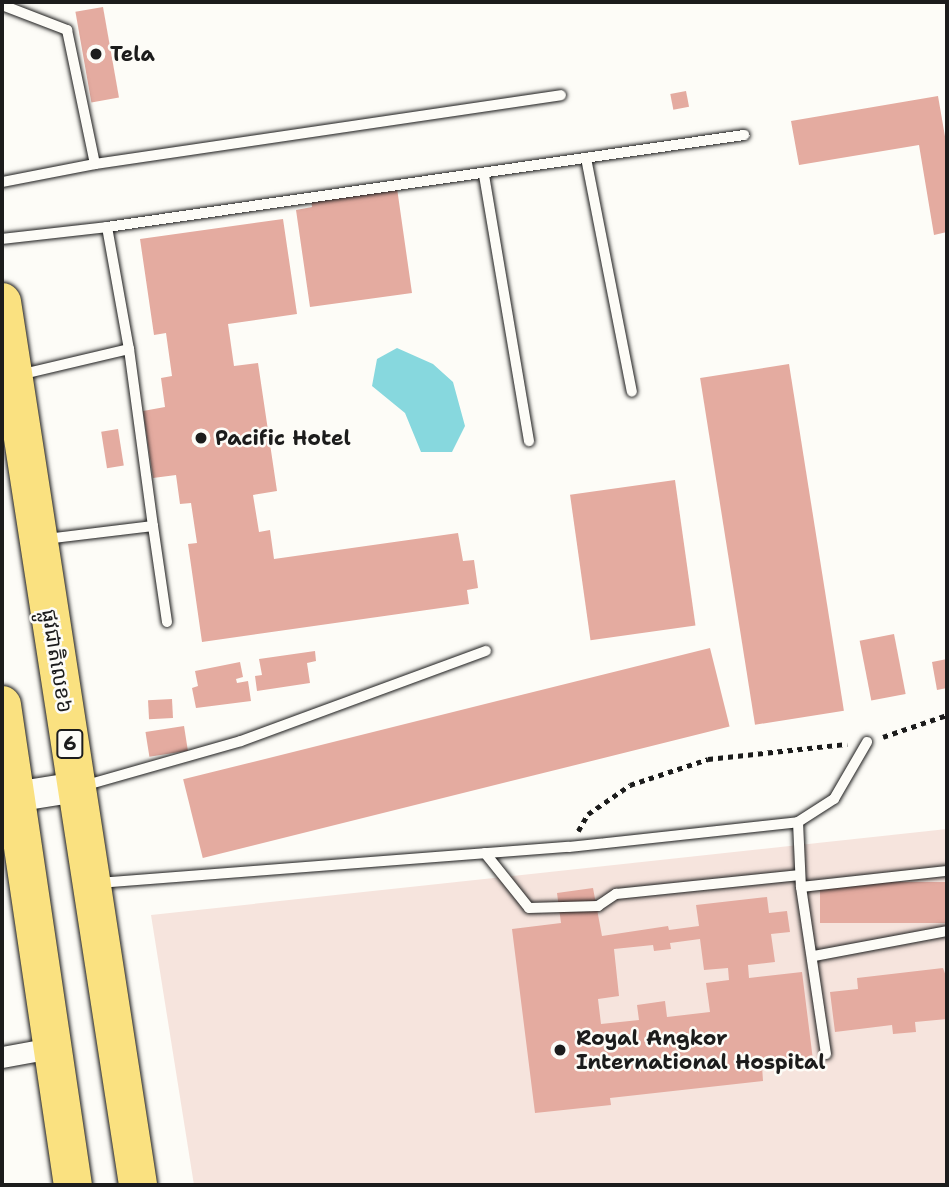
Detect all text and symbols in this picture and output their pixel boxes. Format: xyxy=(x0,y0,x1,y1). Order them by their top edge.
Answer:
place label: Tela xyxy=(110,41,155,67)
marker: Tela xyxy=(88,46,104,62)
place label: Pacific Hotel xyxy=(215,425,351,451)
marker: Pacific Hotel xyxy=(193,430,209,446)
street label: ផ្លូវជាតិលេខ៦ xyxy=(36,607,78,715)
road number: 6 xyxy=(56,729,84,760)
place label: Royal Angkor International Hospital xyxy=(576,1025,825,1075)
marker: Royal Angkor International Hospital xyxy=(550,1040,570,1060)

